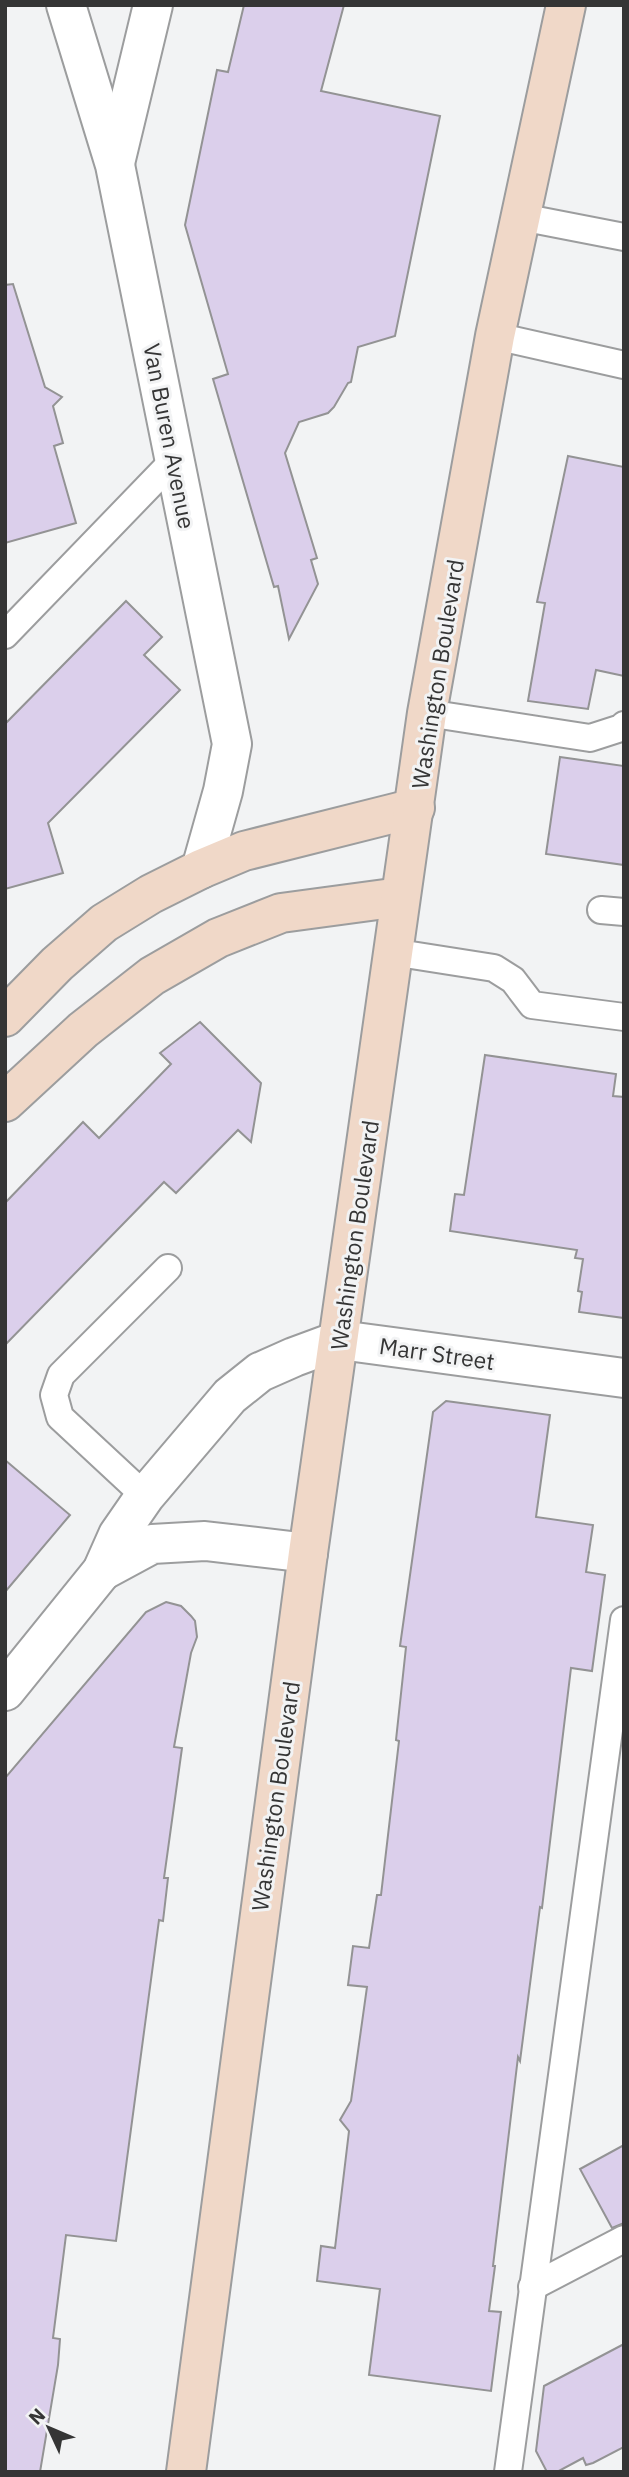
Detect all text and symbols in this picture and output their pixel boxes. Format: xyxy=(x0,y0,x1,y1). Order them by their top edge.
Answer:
street label: Van Buren Avenue xyxy=(137,341,203,531)
street label: Washington Boulevard xyxy=(404,557,470,791)
street label: Washington Boulevard xyxy=(323,1118,385,1352)
street label: Marr Street xyxy=(377,1330,497,1376)
street label: Washington Boulevard xyxy=(244,1679,306,1913)
north arrow xyxy=(14,2393,84,2463)
text: N xyxy=(23,2403,50,2429)

